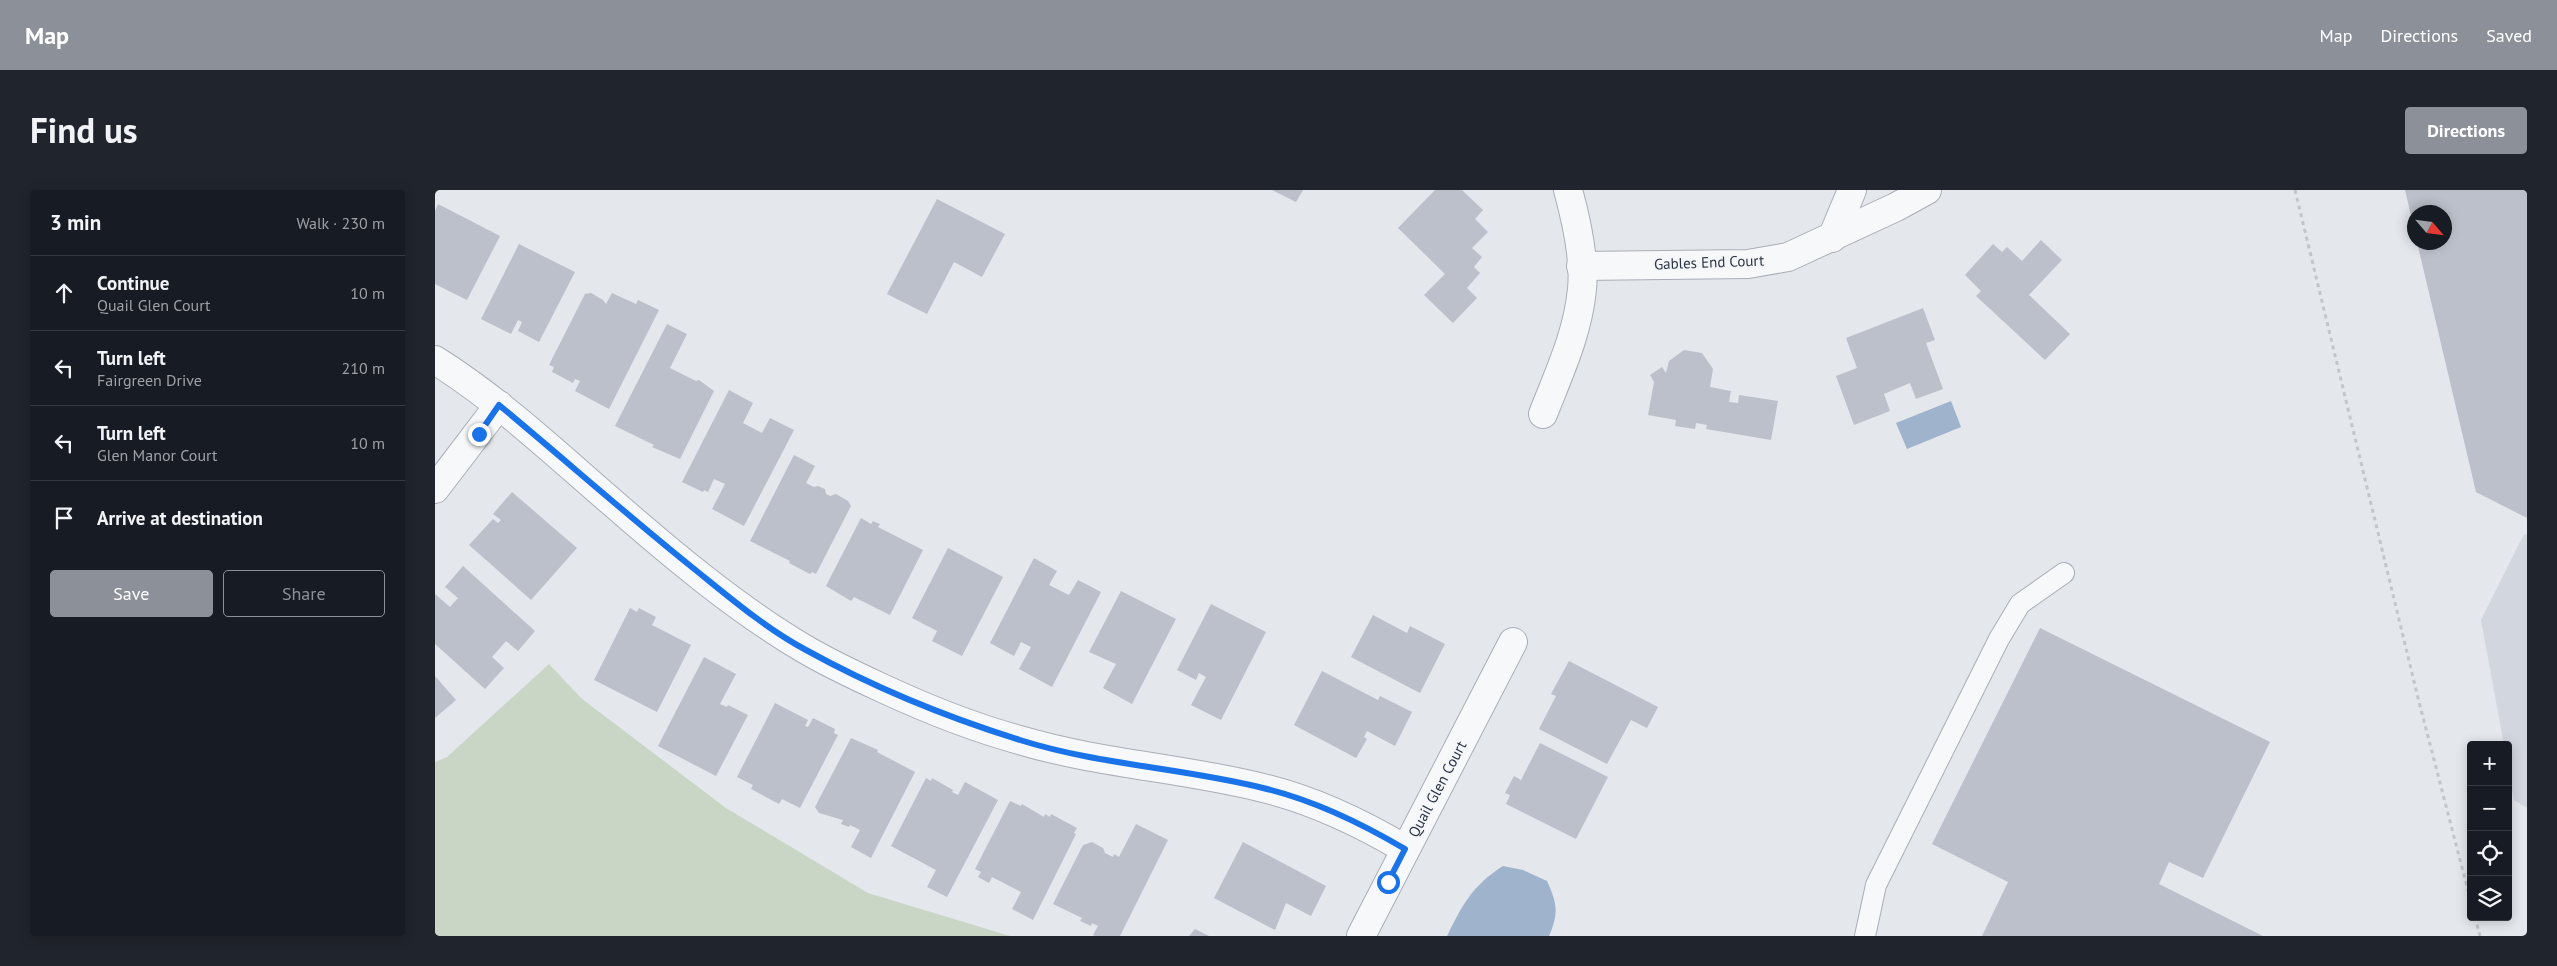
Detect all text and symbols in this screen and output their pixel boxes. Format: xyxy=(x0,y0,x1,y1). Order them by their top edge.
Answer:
text: Map xyxy=(25,20,69,51)
text: Map xyxy=(2320,24,2352,47)
text: Directions xyxy=(2380,24,2458,47)
text: Saved xyxy=(2486,24,2532,47)
text: Find us xyxy=(30,107,138,153)
button: Directions xyxy=(2405,107,2527,154)
north arrow xyxy=(2407,205,2452,250)
text: 3 min xyxy=(50,209,101,236)
text: Walk · 230 m xyxy=(296,213,385,233)
street label: Gables End Court xyxy=(1654,251,1764,273)
text: Continue xyxy=(97,271,169,295)
icon: ahead xyxy=(50,279,78,307)
text: 10 m xyxy=(350,283,385,303)
text: Quail Glen Court xyxy=(97,295,210,315)
text: Turn left xyxy=(97,346,166,370)
icon: left xyxy=(50,354,78,382)
text: 210 m xyxy=(342,358,385,378)
text: Fairgreen Drive xyxy=(97,370,202,390)
text: Turn left xyxy=(97,421,166,445)
route end xyxy=(468,423,491,446)
icon: left xyxy=(50,429,78,457)
text: 10 m xyxy=(350,433,385,453)
text: Glen Manor Court xyxy=(97,445,217,465)
icon: arrive xyxy=(50,504,78,532)
text: Arrive at destination xyxy=(97,506,263,530)
button: Save xyxy=(50,570,213,617)
button: Share xyxy=(223,570,385,617)
street label: Quail Glen Court xyxy=(1404,738,1470,840)
map controls xyxy=(2467,741,2512,921)
button: + xyxy=(2467,741,2512,786)
button: − xyxy=(2467,786,2512,831)
button: locate xyxy=(2467,831,2512,876)
route start xyxy=(1377,871,1400,894)
button: layers xyxy=(2467,876,2512,921)

